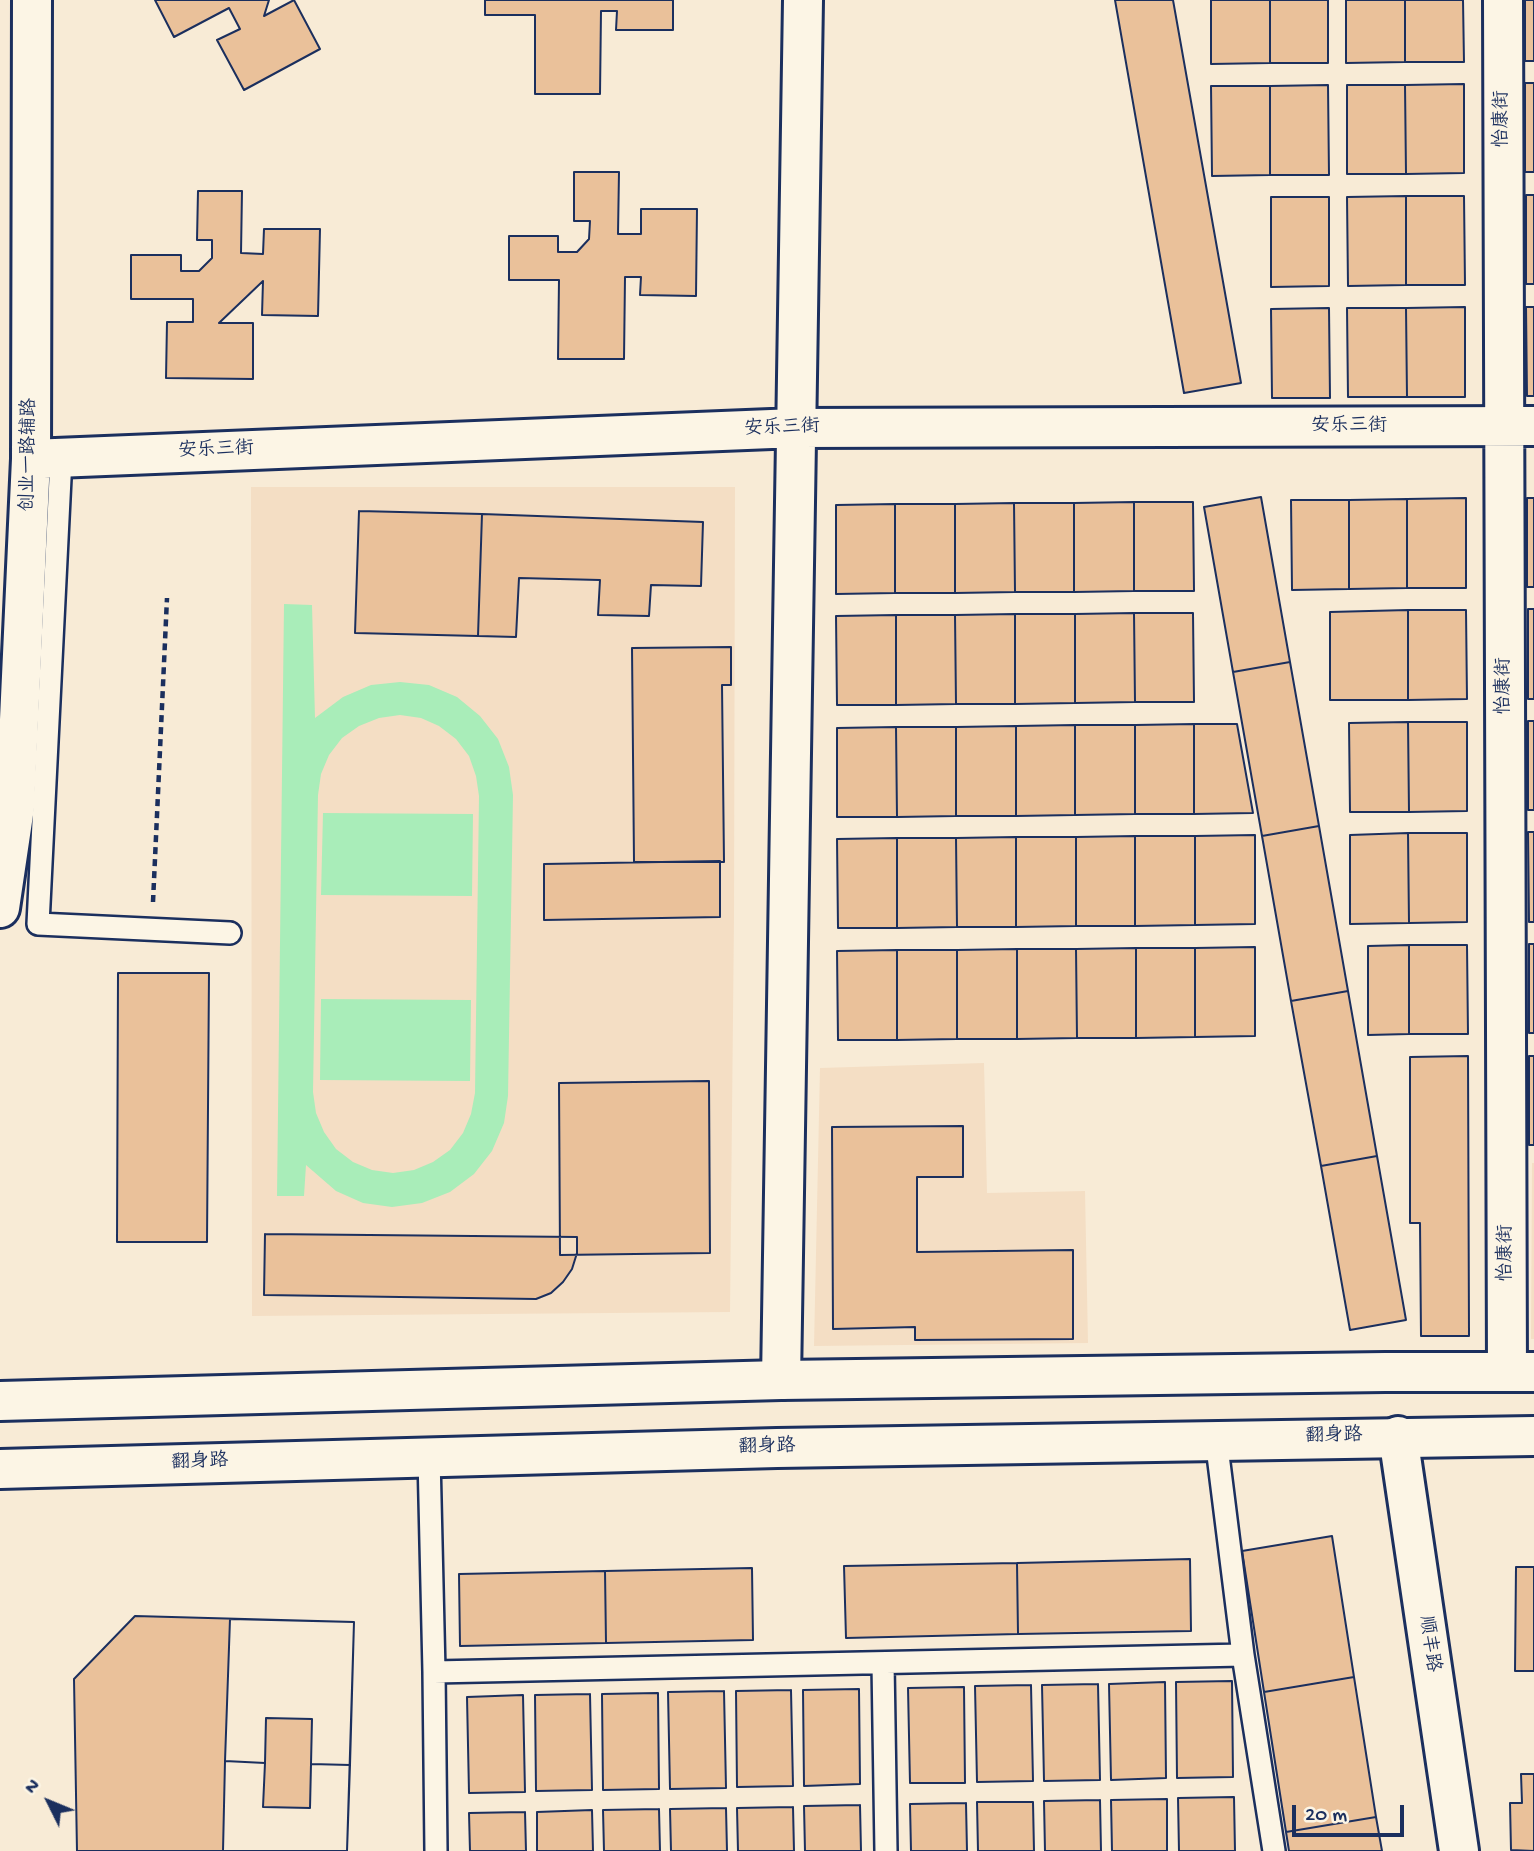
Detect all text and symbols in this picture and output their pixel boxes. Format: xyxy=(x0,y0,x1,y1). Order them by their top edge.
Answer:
street label: 怡康街 xyxy=(1492,91,1514,147)
street label: 创业一路辅路 xyxy=(18,398,42,512)
street label: 安乐三街 xyxy=(744,416,820,442)
street label: 安乐三街 xyxy=(1311,416,1387,438)
street label: 安乐三街 xyxy=(178,438,254,464)
street label: 怡康街 xyxy=(1494,658,1516,714)
street label: 怡康街 xyxy=(1496,1225,1518,1281)
street label: 翻身路 xyxy=(1305,1425,1363,1449)
street label: 翻身路 xyxy=(738,1436,796,1460)
street label: 翻身路 xyxy=(171,1451,229,1475)
street label: 顺丰路 xyxy=(1413,1614,1443,1674)
north arrow xyxy=(14,1767,84,1837)
text: N xyxy=(21,1775,46,1800)
scale bar xyxy=(1296,1792,1408,1836)
text: 20 m xyxy=(1305,1804,1347,1829)

